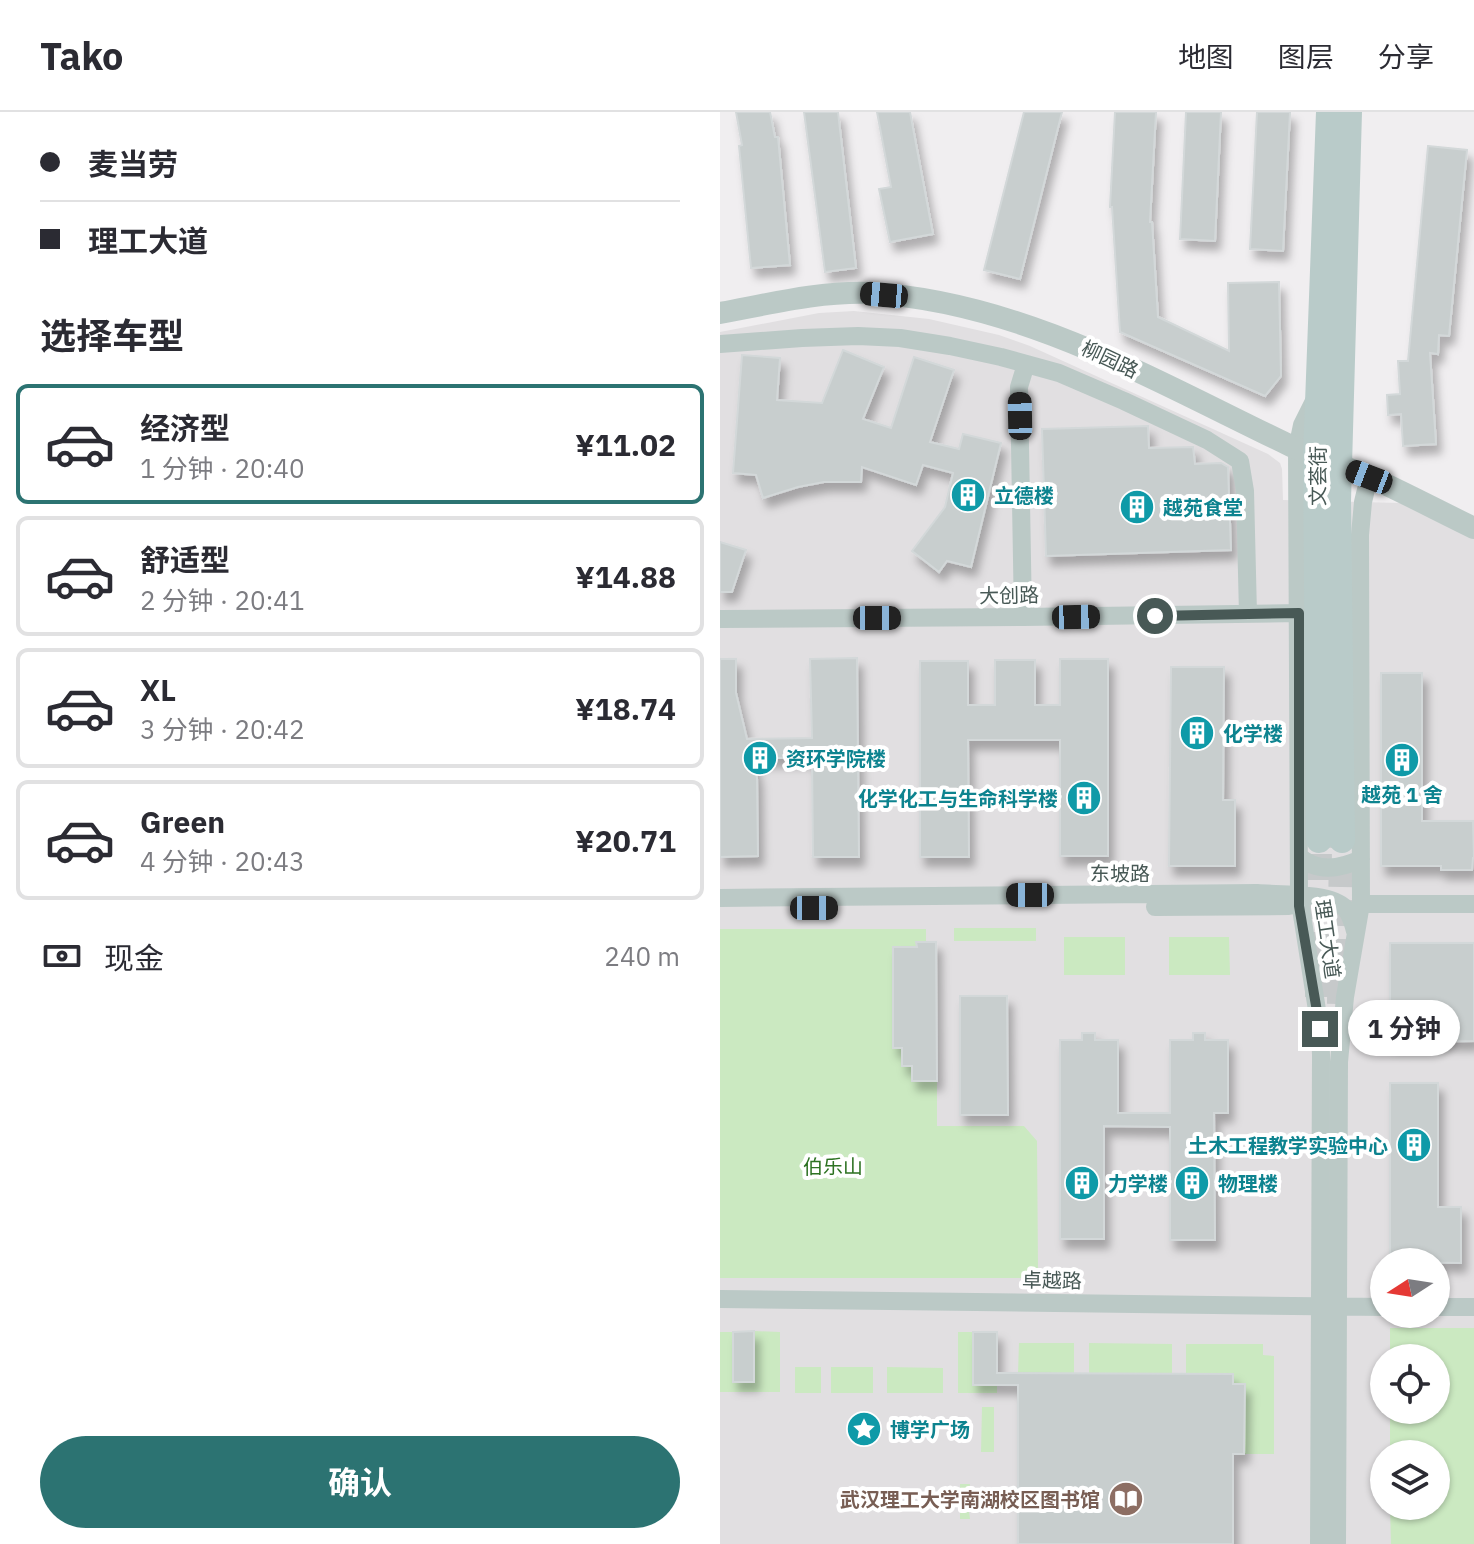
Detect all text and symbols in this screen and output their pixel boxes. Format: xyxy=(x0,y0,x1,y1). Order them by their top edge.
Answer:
text: Tako xyxy=(40,31,124,80)
text: 地图 xyxy=(1178,38,1234,75)
text: 图层 xyxy=(1278,38,1334,75)
text: 分享 xyxy=(1378,38,1434,75)
text: 麦当劳 xyxy=(88,144,178,183)
text: 理工大道 xyxy=(88,221,208,260)
car xyxy=(859,281,909,309)
text: 选择车型 xyxy=(40,312,184,359)
street label: 柳园路 xyxy=(1077,334,1143,384)
car xyxy=(1008,392,1032,440)
icon: car xyxy=(44,408,116,480)
text: 经济型 xyxy=(140,408,230,447)
text: ¥11.02 xyxy=(575,425,676,464)
street label: 文荟街 xyxy=(1304,446,1331,506)
text: 1 分钟 · 20:40 xyxy=(140,451,304,485)
car xyxy=(1342,457,1396,497)
building icon: 立德楼 xyxy=(949,476,987,514)
place label: 立德楼 xyxy=(994,482,1054,509)
building icon: 越苑食堂 xyxy=(1118,488,1156,526)
place label: 越苑食堂 xyxy=(1163,494,1243,521)
icon: car xyxy=(44,540,116,612)
text: 舒适型 xyxy=(140,540,230,579)
text: ¥14.88 xyxy=(575,557,676,596)
street label: 大创路 xyxy=(979,581,1039,609)
text: 2 分钟 · 20:41 xyxy=(140,583,304,617)
route start xyxy=(1137,598,1173,634)
car xyxy=(1052,605,1100,629)
car xyxy=(853,606,901,630)
text: XL xyxy=(140,670,176,709)
icon: car xyxy=(44,672,116,744)
text: ¥18.74 xyxy=(575,689,676,728)
text: 3 分钟 · 20:42 xyxy=(140,712,304,746)
building icon: 化学楼 xyxy=(1178,714,1216,752)
place label: 化学楼 xyxy=(1223,720,1283,747)
building icon: 资环学院楼 xyxy=(741,739,779,777)
building icon: 越苑 1 舍 xyxy=(1383,741,1421,779)
place label: 资环学院楼 xyxy=(786,745,886,772)
building icon: 化学化工与生命科学楼 xyxy=(1065,779,1103,817)
place label: 越苑 1 舍 xyxy=(1361,781,1443,808)
place label: 化学化工与生命科学楼 xyxy=(858,785,1058,812)
text: Green xyxy=(140,802,225,841)
icon: car xyxy=(44,804,116,876)
text: ¥20.71 xyxy=(575,821,676,860)
text: 4 分钟 · 20:43 xyxy=(140,844,304,878)
street label: 东坡路 xyxy=(1090,860,1150,887)
car xyxy=(1006,883,1054,907)
car xyxy=(790,896,838,920)
street label: 理工大道 xyxy=(1309,898,1347,980)
icon: cash xyxy=(40,934,84,978)
text: 现金 xyxy=(104,938,164,977)
text: 240 m xyxy=(604,939,680,973)
callout: 1 分钟 xyxy=(1348,1001,1460,1057)
route end xyxy=(1302,1011,1338,1047)
text: 1 分钟 xyxy=(1367,1011,1441,1045)
building icon: 土木工程教学实验中心 xyxy=(1395,1126,1433,1164)
place label: 土木工程教学实验中心 xyxy=(1188,1132,1388,1159)
park label: 伯乐山 xyxy=(803,1153,863,1180)
building icon: 力学楼 xyxy=(1063,1164,1101,1202)
building icon: 物理楼 xyxy=(1173,1164,1211,1202)
place label: 力学楼 xyxy=(1108,1170,1168,1197)
place label: 物理楼 xyxy=(1218,1170,1278,1197)
north arrow xyxy=(1370,1248,1450,1328)
map controls xyxy=(1370,1248,1450,1520)
street label: 卓越路 xyxy=(1022,1266,1082,1294)
button: locate xyxy=(1370,1344,1450,1424)
place icon: 博学广场 xyxy=(845,1410,883,1448)
place label: 博学广场 xyxy=(890,1416,970,1443)
button: 确认 xyxy=(40,1436,680,1528)
button: layers xyxy=(1370,1440,1450,1520)
library icon: 武汉理工大学南湖校区图书馆 xyxy=(1107,1480,1145,1518)
place label: 武汉理工大学南湖校区图书馆 xyxy=(840,1486,1100,1513)

